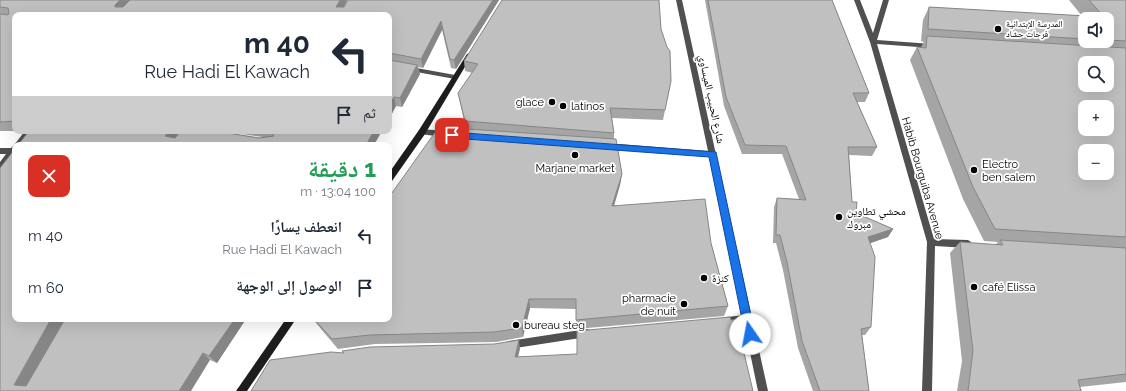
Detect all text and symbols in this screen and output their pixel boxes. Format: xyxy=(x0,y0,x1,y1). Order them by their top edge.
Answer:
map controls xyxy=(1078,12,1114,180)
button: sound xyxy=(1078,12,1114,48)
place label: المدرسة الإبتدائية فرحات حشاد xyxy=(1006,19,1063,39)
marker: المدرسة الإبتدائية فرحات حشاد xyxy=(993,24,1003,34)
text: 40 m xyxy=(244,27,310,60)
icon: left xyxy=(324,28,376,80)
street label: شارع الحبيب الميساوي xyxy=(694,54,727,145)
button: search xyxy=(1078,56,1114,92)
text: Rue Hadi El Kawach xyxy=(144,61,310,82)
place label: glace xyxy=(516,96,545,109)
marker: glace xyxy=(547,97,557,107)
place label: latinos xyxy=(571,100,604,113)
button: + xyxy=(1078,100,1114,136)
marker: latinos xyxy=(558,101,568,111)
icon: arrive xyxy=(333,104,355,126)
text: ثم xyxy=(363,104,376,122)
street label: Habib Bourguiba Avenue xyxy=(899,116,946,241)
pin xyxy=(435,118,469,152)
icon: arrive xyxy=(441,124,463,146)
button: − xyxy=(1078,144,1114,180)
marker: Marjane market xyxy=(570,150,580,160)
text: 1 دقيقة xyxy=(308,154,376,183)
button: close xyxy=(28,155,70,197)
place label: Electro ben salem xyxy=(982,158,1035,184)
place label: Marjane market xyxy=(535,162,615,175)
marker: Electro ben salem xyxy=(969,165,979,175)
text: 100 m · 13:04 xyxy=(300,184,376,199)
place label: محشي تطاوين مبروك xyxy=(847,205,906,231)
marker: محشي تطاوين مبروك xyxy=(834,212,844,222)
text: انعطف يسارًا xyxy=(270,218,342,236)
icon: left xyxy=(354,225,376,247)
text: 40 m xyxy=(28,227,63,245)
text: Rue Hadi El Kawach xyxy=(222,242,342,257)
place label: كنزة xyxy=(712,272,729,285)
marker: كنزة xyxy=(699,273,709,283)
text: الوصول إلى الوجهة xyxy=(236,277,342,295)
icon: arrive xyxy=(354,277,376,299)
text: 60 m xyxy=(28,279,64,297)
place label: café Elissa xyxy=(982,281,1035,294)
marker: café Elissa xyxy=(969,282,979,292)
place label: pharmacie de nuit xyxy=(622,292,677,318)
marker: pharmacie de nuit xyxy=(679,299,689,309)
position arrow xyxy=(729,313,771,355)
place label: bureau steg xyxy=(524,319,585,332)
marker: bureau steg xyxy=(511,320,521,330)

